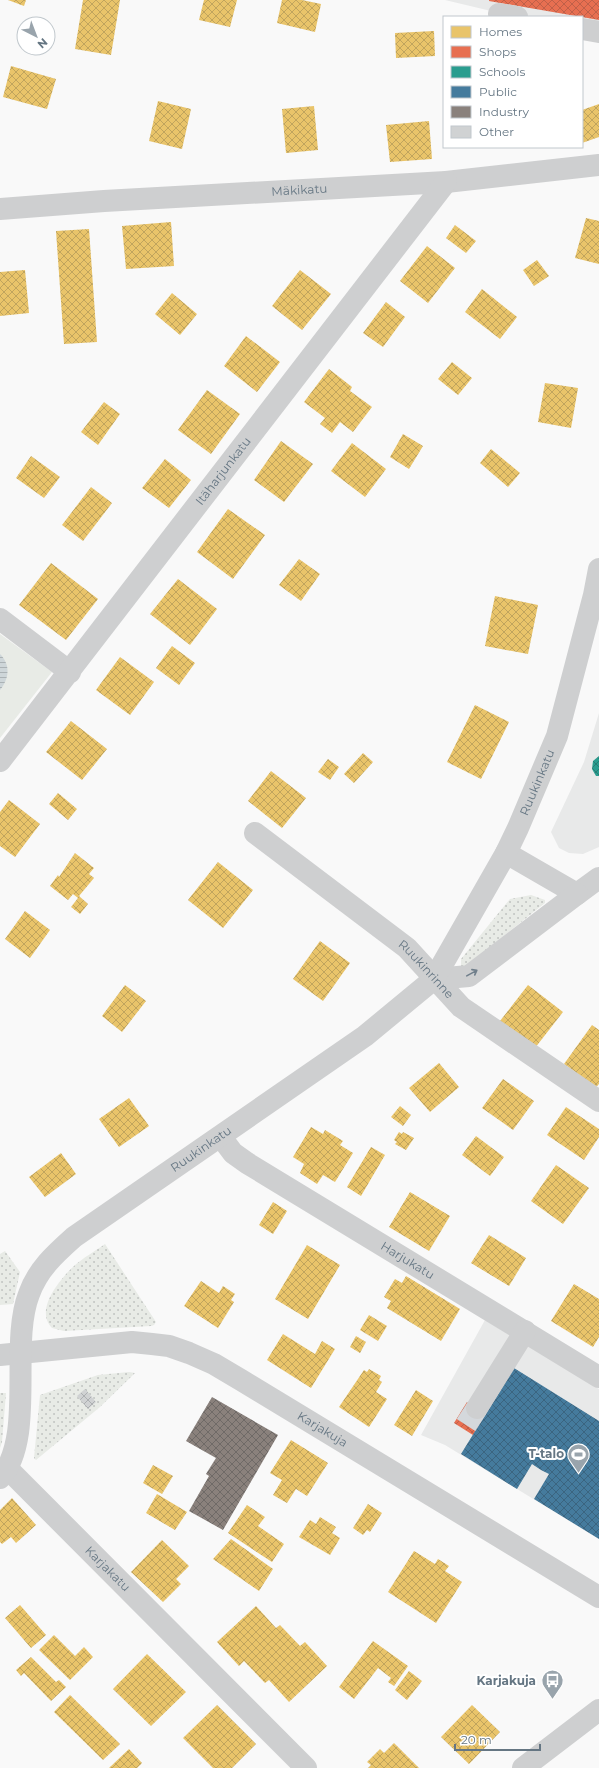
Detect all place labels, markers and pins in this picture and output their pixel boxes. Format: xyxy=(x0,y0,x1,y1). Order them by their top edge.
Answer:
sports icon: T-talo xyxy=(566,1441,592,1474)
place label: T-talo xyxy=(528,1446,564,1461)
bus stop icon: Karjakuja xyxy=(539,1668,565,1701)
place label: Karjakuja xyxy=(477,1673,536,1688)

